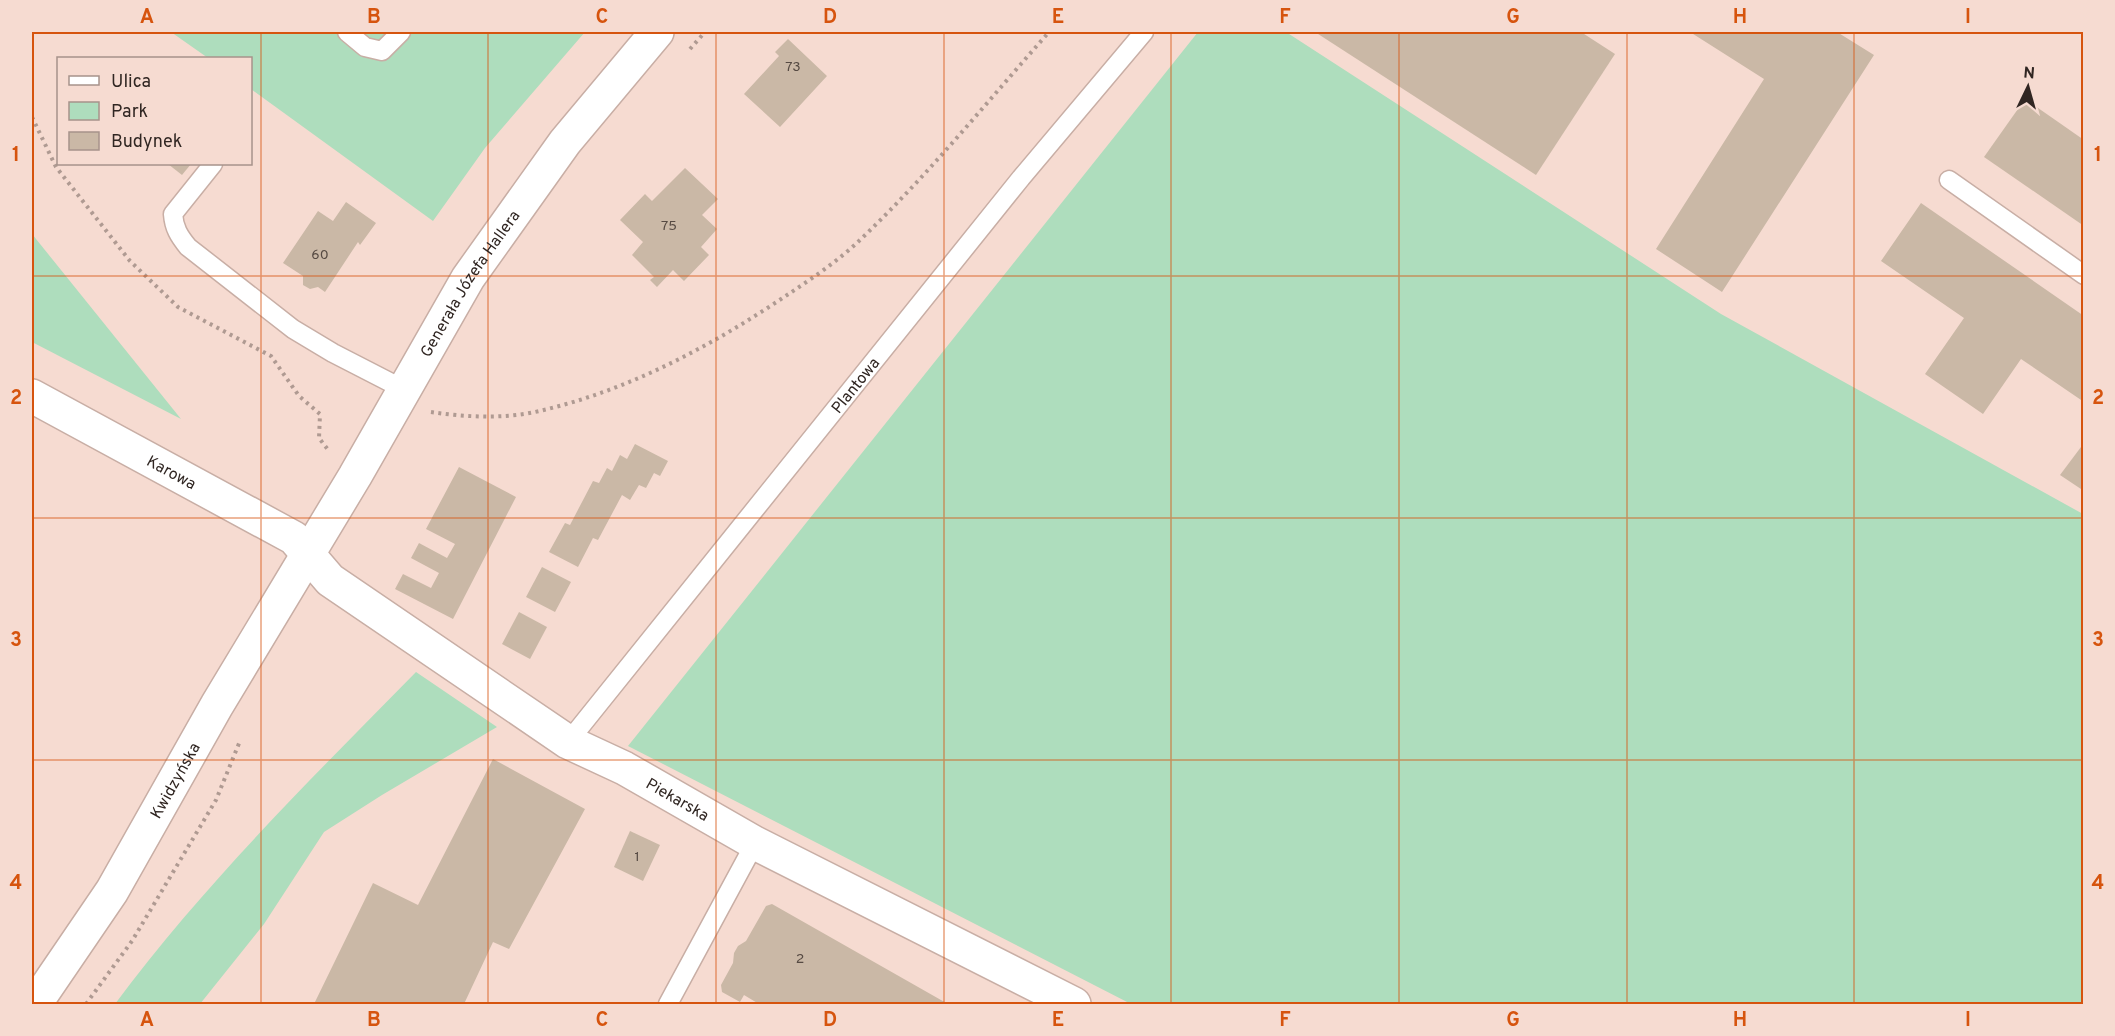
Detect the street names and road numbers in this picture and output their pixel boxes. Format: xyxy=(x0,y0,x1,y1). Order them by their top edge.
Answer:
street label: Generała Józefa Hallera xyxy=(417,207,525,361)
street label: Plantowa xyxy=(828,354,885,418)
street label: Karowa xyxy=(143,452,199,495)
street label: Kwidzyńska xyxy=(147,740,206,823)
street label: Piekarska xyxy=(642,775,712,827)

